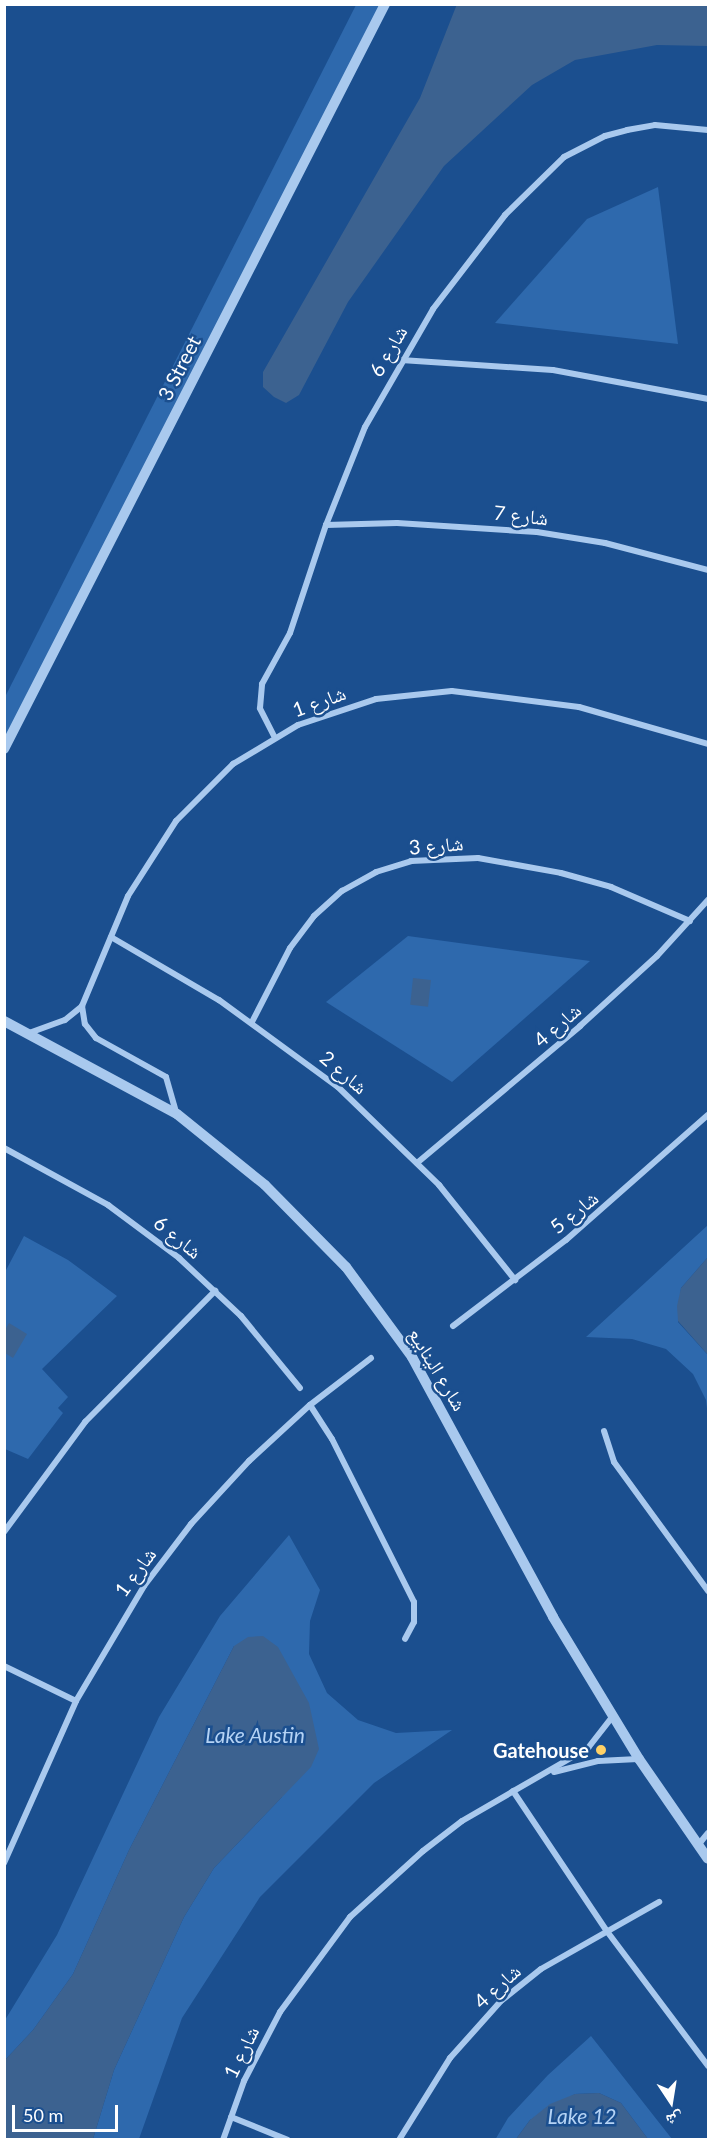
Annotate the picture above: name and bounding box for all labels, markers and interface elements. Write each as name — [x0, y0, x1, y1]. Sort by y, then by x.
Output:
street label: شارع 6 — [364, 321, 412, 381]
street label: 3 Street — [153, 332, 205, 404]
street label: شارع 7 — [493, 500, 549, 530]
street label: شارع 1 — [289, 680, 349, 722]
street label: شارع 3 — [408, 831, 464, 859]
street label: شارع 4 — [528, 998, 586, 1052]
street label: شارع 2 — [315, 1045, 373, 1099]
street label: شارع 5 — [545, 1185, 603, 1239]
street label: شارع 6 — [149, 1210, 207, 1264]
street label: شارع الينابيع — [404, 1323, 472, 1415]
street label: شارع 1 — [109, 1543, 161, 1601]
water label: Lake Austin — [205, 1722, 305, 1748]
place label: Gatehouse — [493, 1738, 589, 1762]
marker: Gatehouse — [594, 1743, 608, 1757]
street label: شارع 4 — [469, 1959, 525, 2013]
street label: شارع 1 — [218, 2022, 264, 2082]
north arrow — [641, 2072, 701, 2132]
scale bar — [15, 2093, 122, 2131]
water label: Lake 12 — [547, 2103, 617, 2129]
text: 50 m — [23, 2104, 63, 2126]
text: ش — [665, 2109, 685, 2131]

